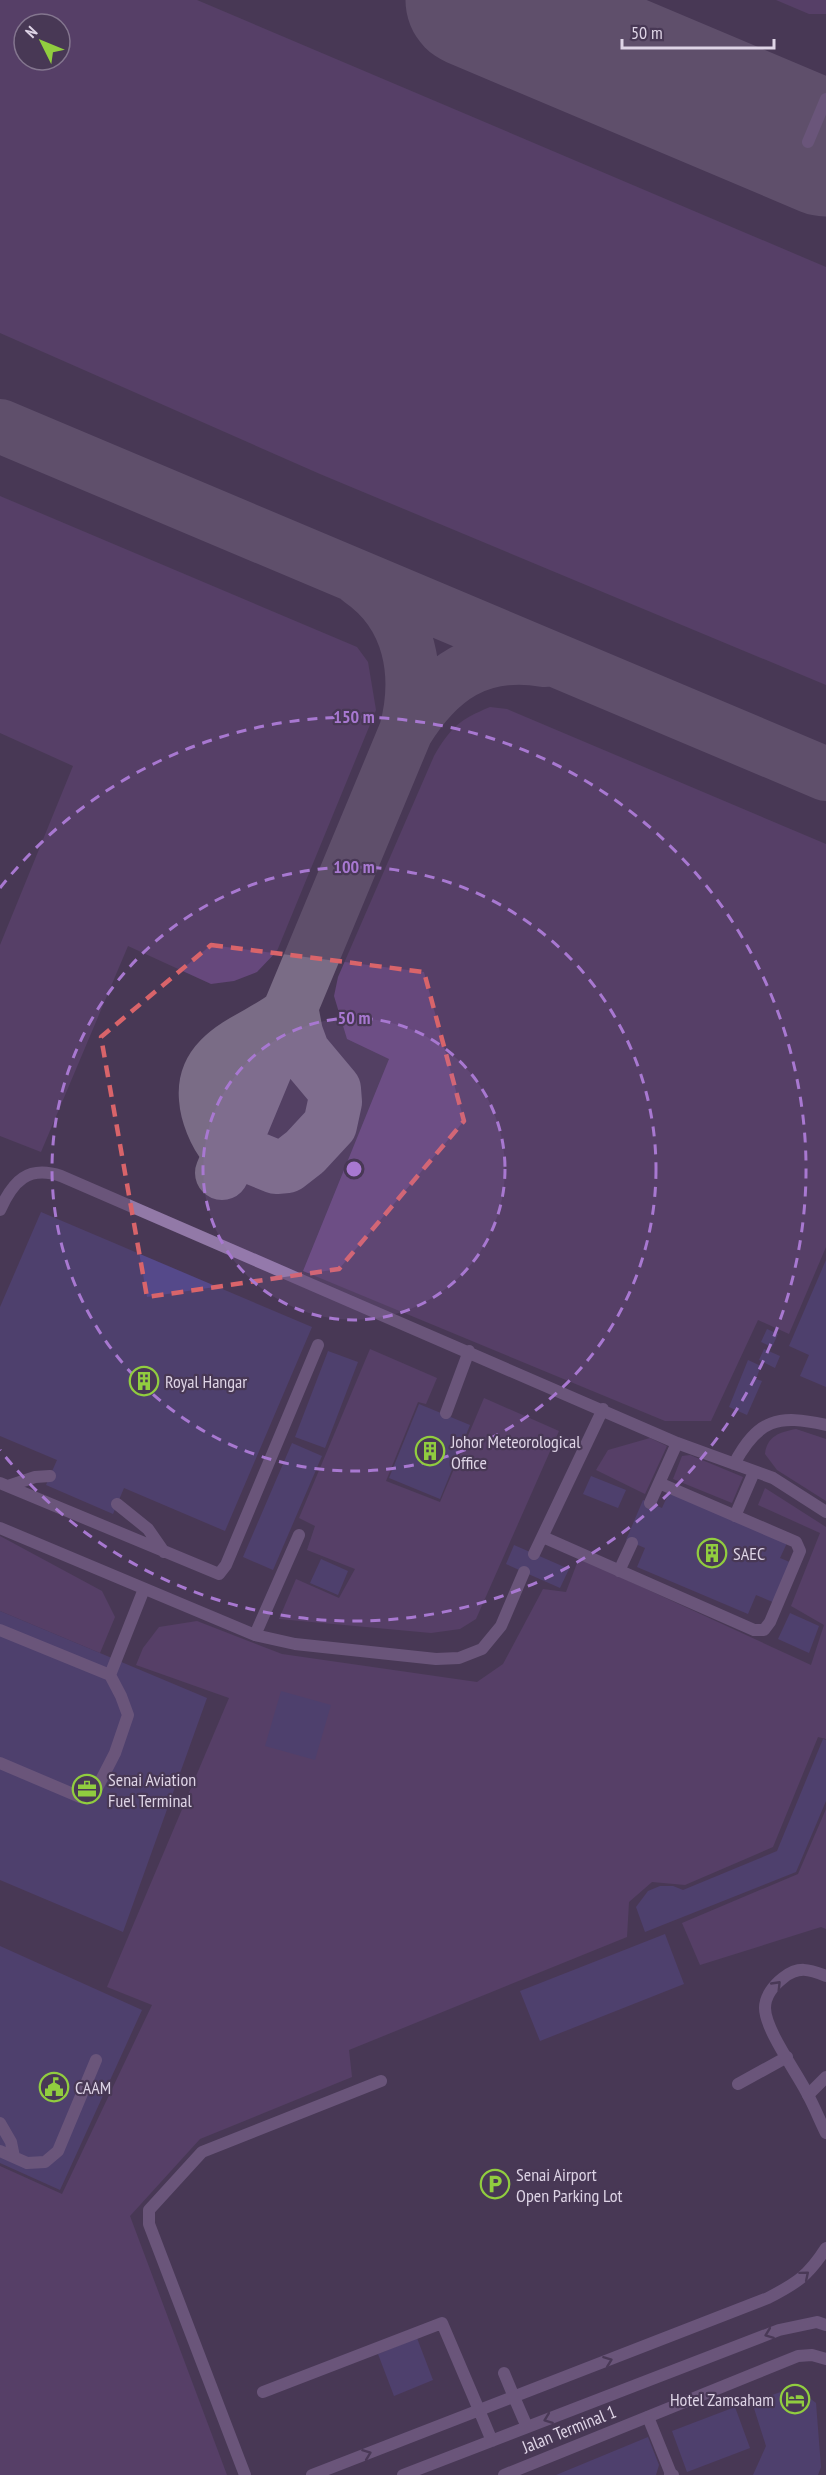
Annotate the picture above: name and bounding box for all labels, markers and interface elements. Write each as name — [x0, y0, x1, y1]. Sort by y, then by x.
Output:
north arrow — [12, 12, 72, 72]
scale bar — [622, 12, 774, 50]
text: 50 m — [631, 21, 663, 44]
text: N — [21, 22, 41, 42]
text: 150 m — [333, 705, 375, 728]
text: 100 m — [333, 855, 375, 878]
text: 50 m — [338, 1006, 370, 1029]
centre of rings — [344, 1159, 364, 1179]
building icon: Royal Hangar — [128, 1365, 160, 1397]
place label: Royal Hangar — [165, 1370, 247, 1393]
place label: Johor Meteorological Office — [450, 1430, 581, 1474]
building icon: Johor Meteorological Office — [414, 1435, 446, 1467]
building icon: SAEC — [696, 1537, 728, 1569]
place label: SAEC — [733, 1542, 765, 1565]
place label: Senai Aviation Fuel Terminal — [108, 1768, 196, 1812]
office icon: Senai Aviation Fuel Terminal — [71, 1773, 103, 1805]
one-way arrow — [769, 1981, 780, 1992]
public building icon: CAAM — [38, 2071, 70, 2103]
place label: CAAM — [75, 2076, 111, 2099]
place label: Senai Airport Open Parking Lot — [516, 2163, 622, 2207]
parking icon: Senai Airport Open Parking Lot — [479, 2168, 511, 2200]
one-way arrow — [798, 2271, 809, 2282]
one-way arrow — [764, 2327, 775, 2339]
one-way arrow — [602, 2355, 612, 2368]
hotel icon: Hotel Zamsaham — [779, 2383, 811, 2415]
place label: Hotel Zamsaham — [670, 2388, 774, 2411]
street label: Jalan Terminal 1 — [518, 2400, 619, 2459]
one-way arrow — [543, 2412, 554, 2424]
one-way arrow — [360, 2449, 371, 2461]

